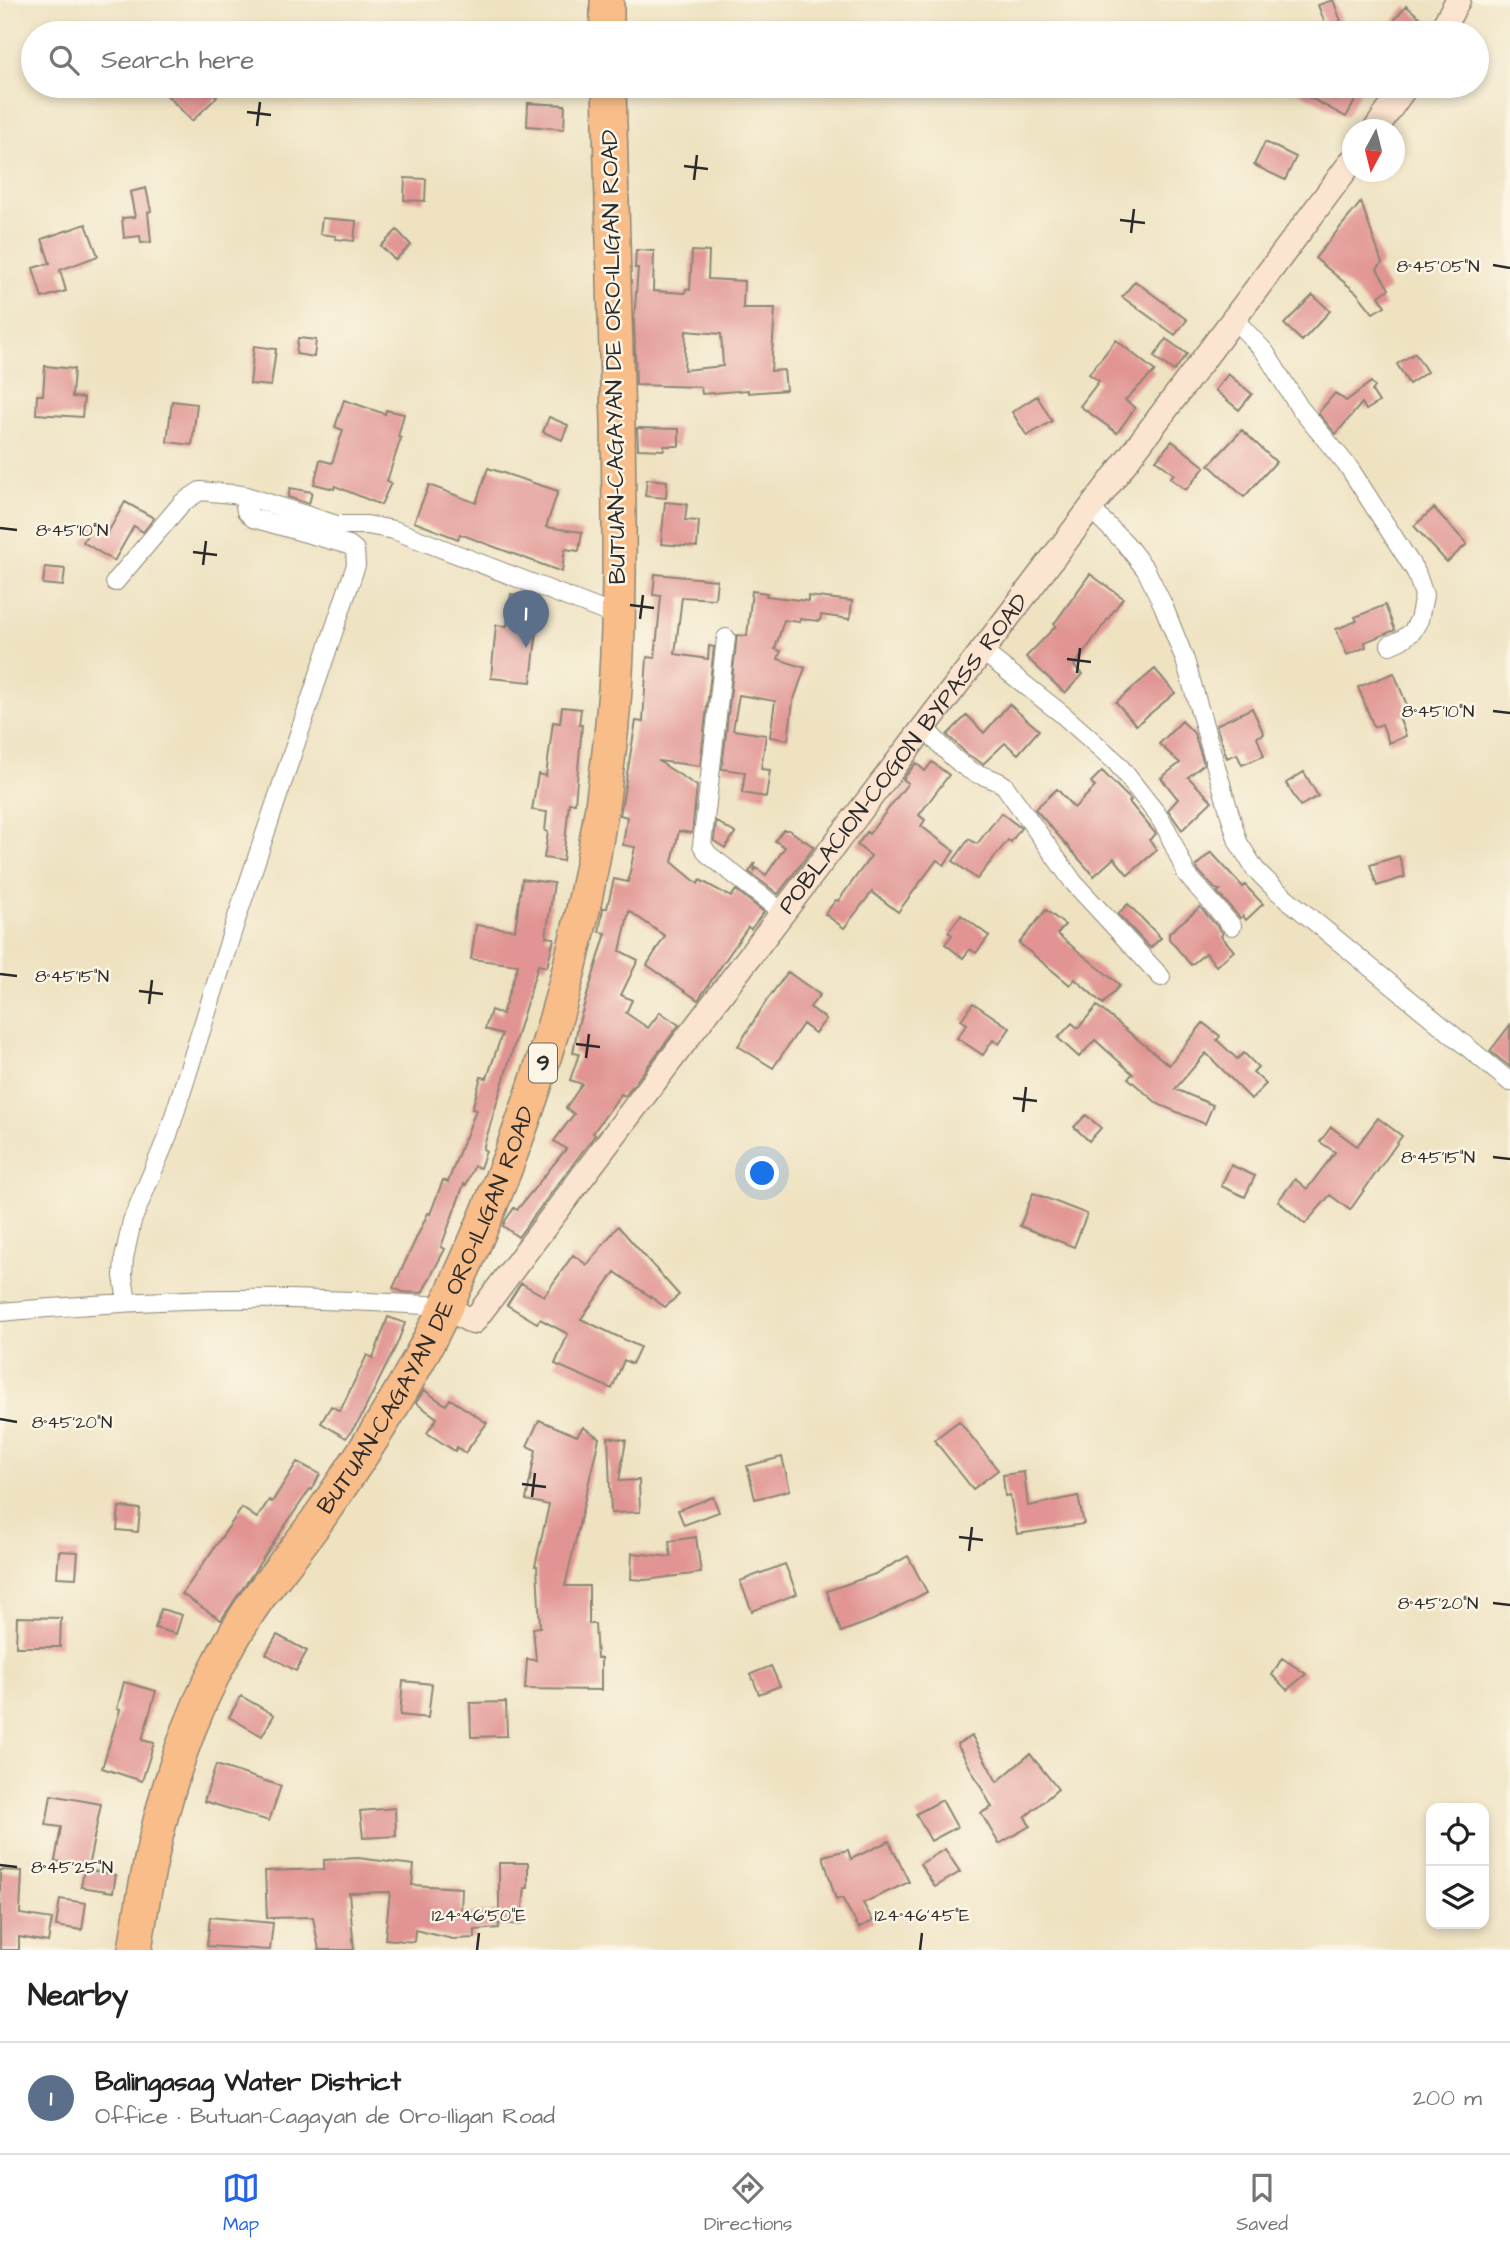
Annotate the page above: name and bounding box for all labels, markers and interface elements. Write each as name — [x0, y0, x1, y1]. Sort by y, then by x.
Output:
search box — [21, 21, 1489, 98]
icon: search — [45, 41, 83, 79]
text: Search here — [101, 42, 254, 78]
north arrow — [1342, 119, 1405, 182]
street label: BUTUAN-CAGAYAN DE ORO-ILIGAN ROAD — [593, 129, 635, 585]
text: 8°45'05"N — [1396, 254, 1480, 279]
text: 8°45'10"N — [36, 518, 108, 543]
street label: POBLACION-COGON BYPASS ROAD — [770, 586, 1037, 921]
pin: 1 — [503, 590, 549, 648]
text: 8°45'10"N — [1402, 699, 1474, 724]
text: 8°45'15"N — [35, 964, 109, 989]
road number: 9 — [529, 1044, 557, 1082]
street label: BUTUAN-CAGAYAN DE ORO-ILIGAN ROAD — [309, 1102, 544, 1521]
text: 8°45'15"N — [1401, 1145, 1475, 1170]
your location — [745, 1156, 779, 1190]
text: 8°45'20"N — [32, 1410, 112, 1435]
text: 8°45'20"N — [1398, 1591, 1478, 1616]
map controls — [1426, 1803, 1489, 1929]
button: locate — [1426, 1803, 1489, 1866]
text: 8°45'25"N — [31, 1855, 113, 1880]
button: layers — [1426, 1866, 1489, 1929]
text: 124°46'50"E — [432, 1903, 526, 1928]
text: 124°46'45"E — [874, 1903, 970, 1928]
text: Nearby — [28, 1975, 128, 2017]
text: Balingasag Water District — [95, 2064, 401, 2100]
text: 1 — [50, 2082, 52, 2114]
text: 200 m — [1413, 2082, 1482, 2114]
text: Office · Butuan-Cagayan de Oro-Iligan Road — [95, 2100, 555, 2132]
tab: Map — [222, 2169, 260, 2238]
tab: Directions — [704, 2169, 792, 2238]
tab: Saved — [1236, 2169, 1288, 2238]

